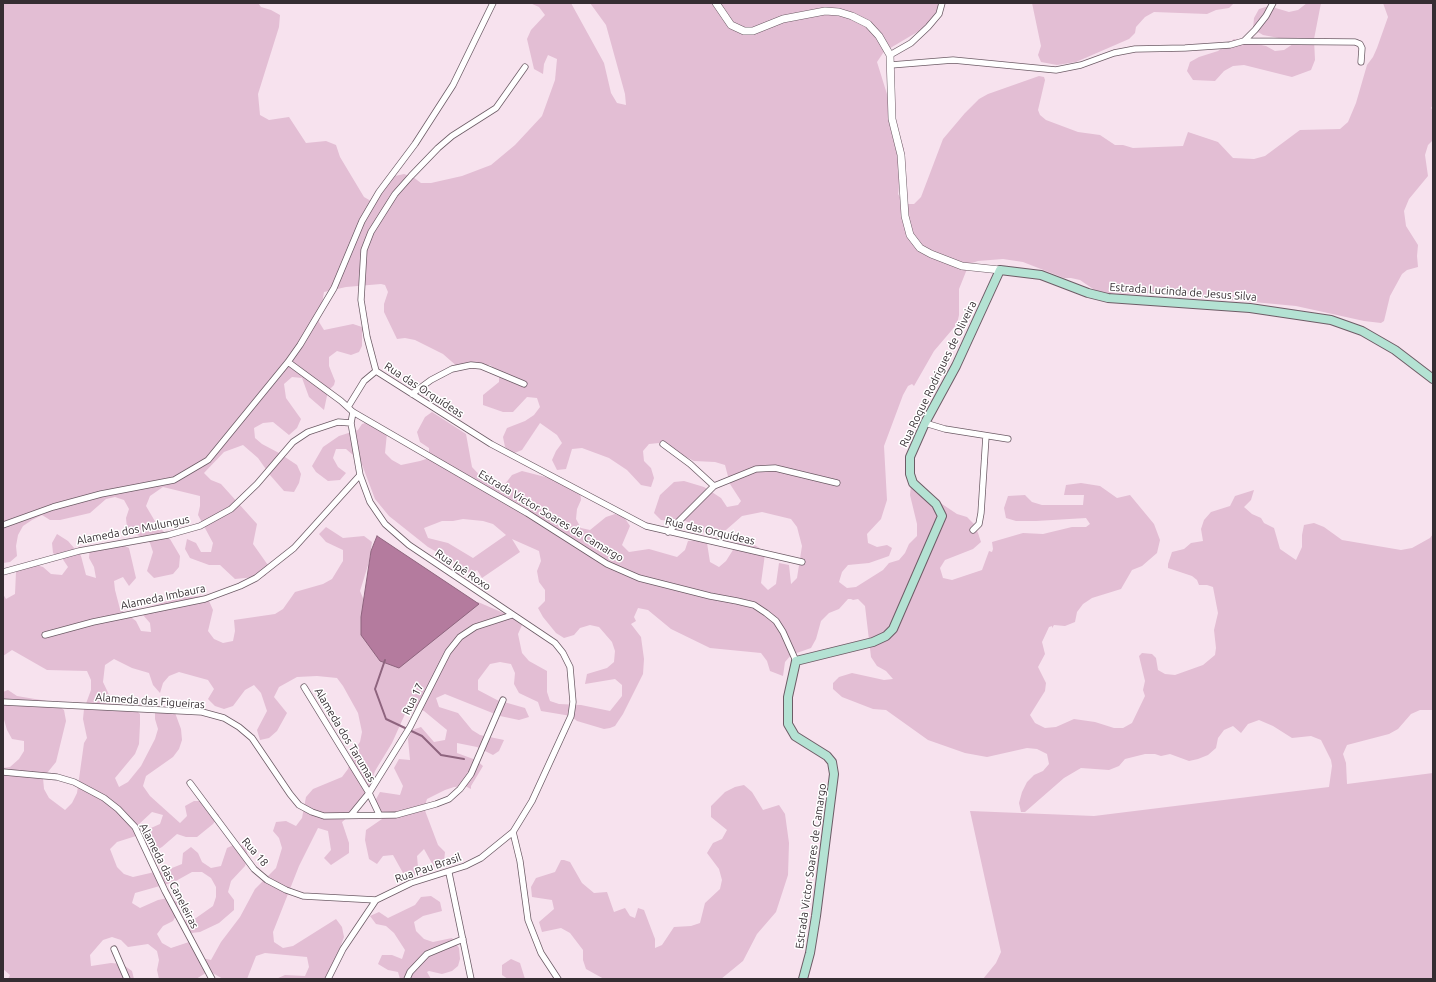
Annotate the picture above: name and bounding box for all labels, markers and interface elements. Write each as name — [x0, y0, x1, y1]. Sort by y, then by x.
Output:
street label: Estrada Lucinda de Jesus Silva — [1109, 280, 1257, 304]
street label: Rua Roque Rodrigues de Oliveira — [897, 299, 979, 449]
street label: Rua das Orquídeas — [382, 359, 466, 421]
street label: Estrada Victor Soares de Camargo — [476, 467, 626, 565]
street label: Alameda dos Mulungus — [75, 513, 191, 547]
street label: Rua das Orquídeas — [664, 514, 756, 548]
street label: Rua Ipê Roxo — [433, 547, 493, 593]
street label: Alameda Imbaura — [119, 582, 207, 612]
street label: Rua 17 — [400, 681, 426, 717]
street label: Alameda dos Tarumas — [312, 685, 378, 785]
street label: Alameda das Figueiras — [95, 691, 205, 711]
street label: Estrada Victor Soares de Camargo — [793, 782, 829, 950]
street label: Alameda das Caneleiras — [137, 821, 201, 931]
street label: Rua 18 — [239, 835, 271, 869]
street label: Rua Pau Brasil — [393, 850, 463, 886]

